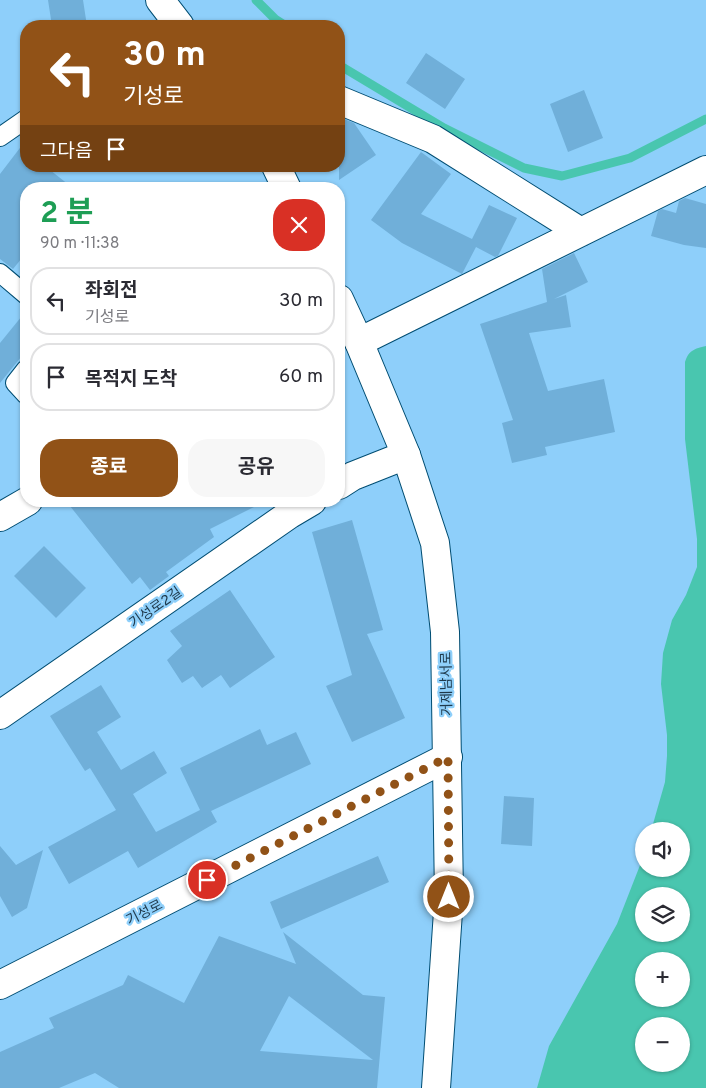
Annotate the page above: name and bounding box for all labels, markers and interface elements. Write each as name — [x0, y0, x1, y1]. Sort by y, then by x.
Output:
text: 30 m — [123, 34, 206, 78]
icon: left — [40, 40, 105, 105]
text: 기성로 — [123, 84, 184, 111]
icon: arrive — [102, 135, 130, 163]
text: 그다음 — [40, 140, 92, 164]
text: 2 분 — [40, 196, 93, 233]
button: close — [273, 199, 325, 251]
text: 90 m · 11:38 — [40, 234, 119, 254]
text: 좌회전 — [85, 279, 137, 303]
icon: left — [42, 287, 70, 315]
text: 30 m — [279, 289, 323, 313]
text: 기성로 — [85, 308, 129, 328]
icon: arrive — [42, 363, 70, 391]
text: 60 m — [279, 365, 323, 389]
text: 목적지 도착 — [85, 368, 177, 392]
button: 종료 — [40, 439, 178, 497]
button: 공유 — [188, 439, 325, 497]
street label: 기성로2길 — [126, 584, 185, 632]
street label: 거제남서로 — [438, 652, 457, 716]
map controls — [635, 822, 690, 1072]
button: sound — [635, 822, 690, 877]
pin — [186, 859, 228, 901]
icon: arrive — [193, 866, 221, 894]
position arrow — [422, 870, 474, 922]
button: layers — [635, 887, 690, 942]
street label: 기성로 — [124, 897, 166, 930]
button: + — [635, 952, 690, 1007]
button: − — [635, 1017, 690, 1072]

